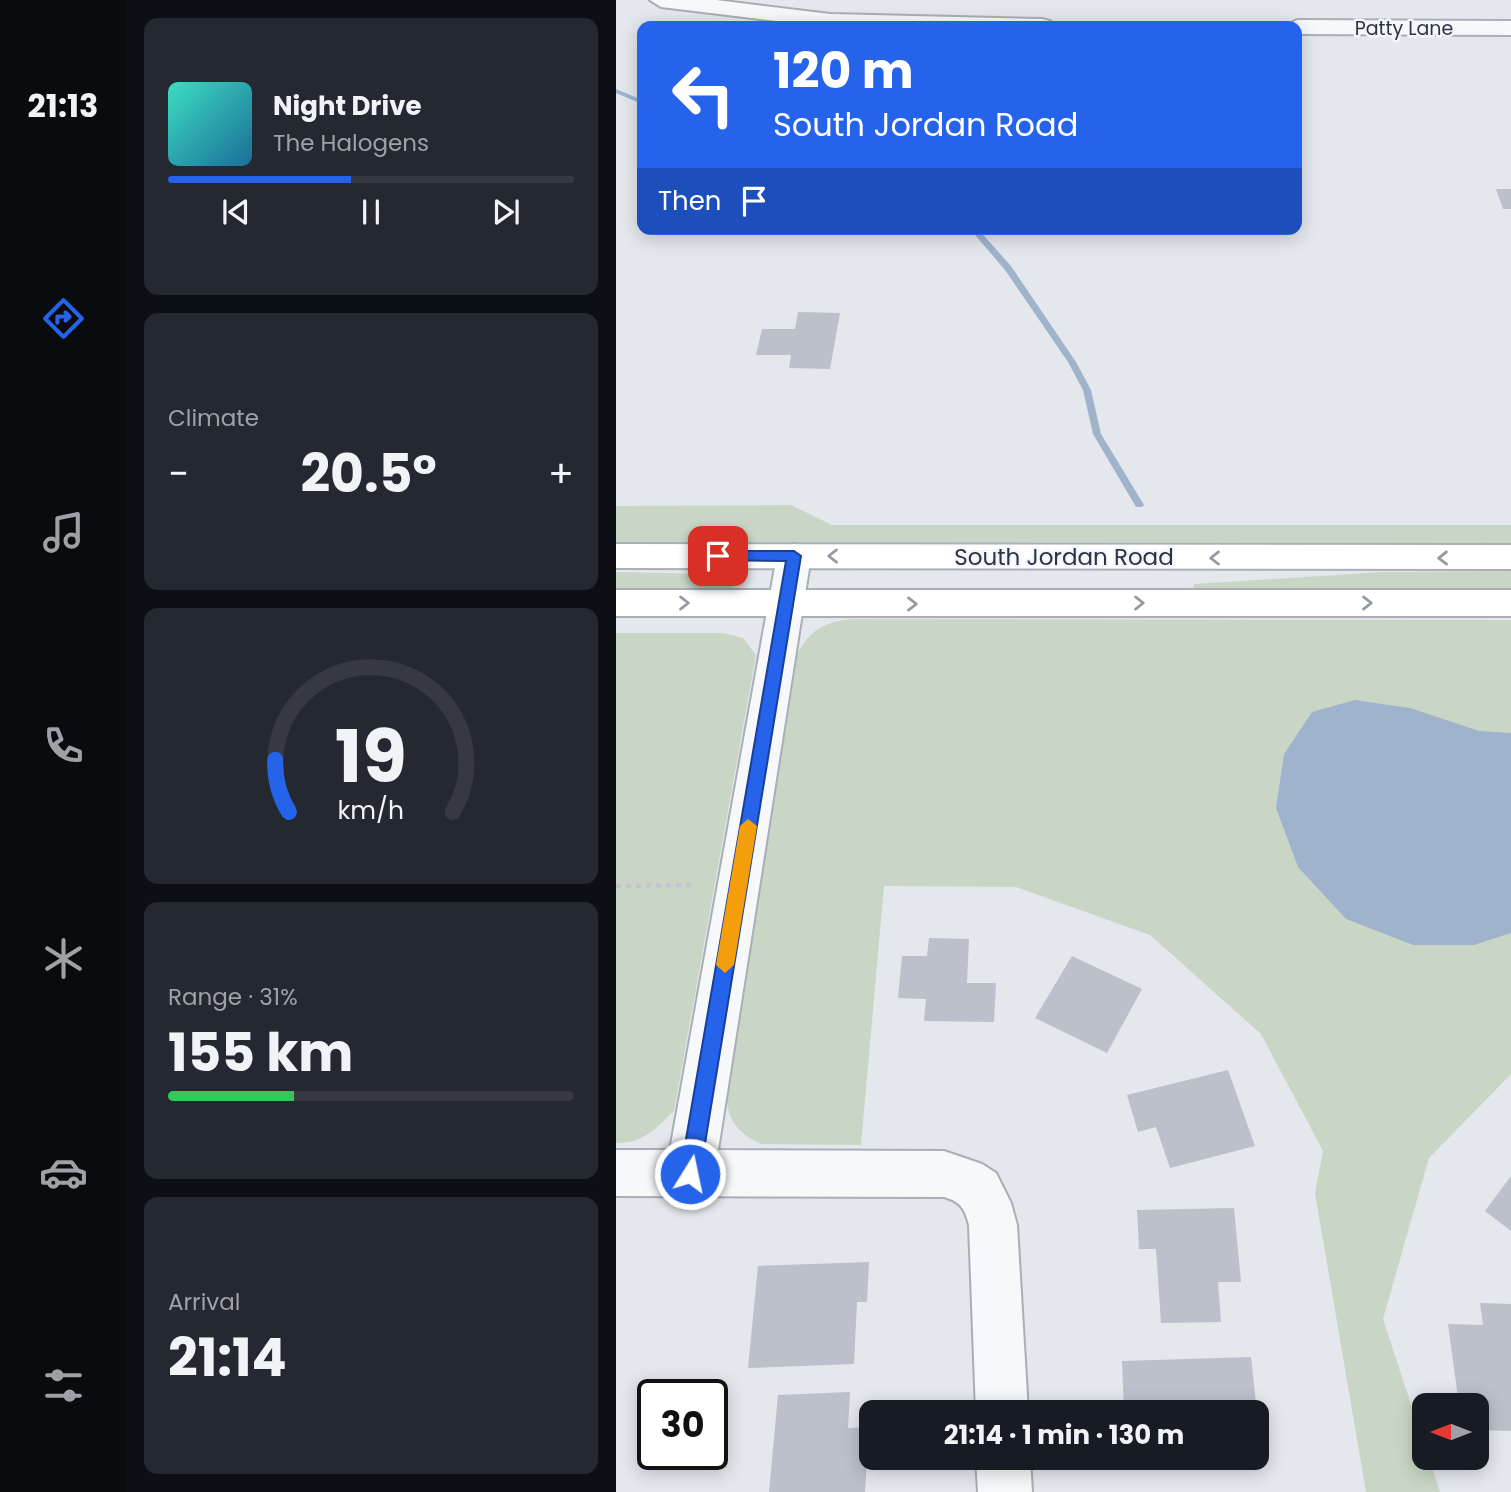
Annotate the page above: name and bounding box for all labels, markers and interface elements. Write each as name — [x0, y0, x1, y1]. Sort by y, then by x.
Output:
street label: Patty Lane — [1355, 15, 1453, 42]
text: 120 m — [773, 37, 914, 105]
icon: left — [658, 49, 749, 140]
text: 21:13 — [28, 83, 98, 128]
text: Night Drive — [273, 88, 421, 124]
text: South Jordan Road — [773, 102, 1078, 147]
text: The Halogens — [273, 127, 429, 159]
icon: arrive — [735, 182, 773, 220]
text: Then — [658, 183, 721, 219]
icon: previous — [217, 193, 255, 231]
icon: pause — [352, 193, 390, 231]
icon: next — [487, 193, 525, 231]
icon: directions — [39, 294, 88, 343]
text: Climate — [168, 402, 259, 434]
text: 20.5° — [300, 437, 437, 510]
text: − — [168, 447, 189, 500]
text: + — [548, 447, 574, 500]
icon: music — [39, 508, 88, 557]
pin — [688, 526, 748, 586]
icon: arrive — [699, 537, 737, 575]
street label: South Jordan Road — [954, 541, 1174, 573]
one-way arrow — [827, 548, 837, 564]
one-way arrow — [1210, 550, 1220, 566]
one-way arrow — [1437, 550, 1448, 566]
one-way arrow — [679, 595, 690, 611]
one-way arrow — [1134, 595, 1145, 611]
one-way arrow — [1362, 595, 1372, 611]
one-way arrow — [907, 596, 917, 612]
text: 19 — [335, 706, 407, 807]
icon: phone — [39, 721, 88, 770]
text: km/h — [338, 793, 404, 828]
icon: climate — [39, 934, 88, 983]
text: Range · 31% — [168, 981, 298, 1013]
text: 155 km — [168, 1016, 353, 1089]
position arrow — [653, 1137, 727, 1211]
icon: car — [39, 1148, 88, 1197]
text: Arrival — [168, 1286, 240, 1318]
text: 21:14 — [168, 1321, 287, 1394]
icon: filters — [39, 1361, 88, 1410]
speed limit sign: 30 — [637, 1379, 728, 1470]
north arrow — [1412, 1393, 1489, 1470]
map controls — [1412, 1393, 1489, 1470]
text: 21:14 · 1 min · 130 m — [944, 1417, 1184, 1453]

